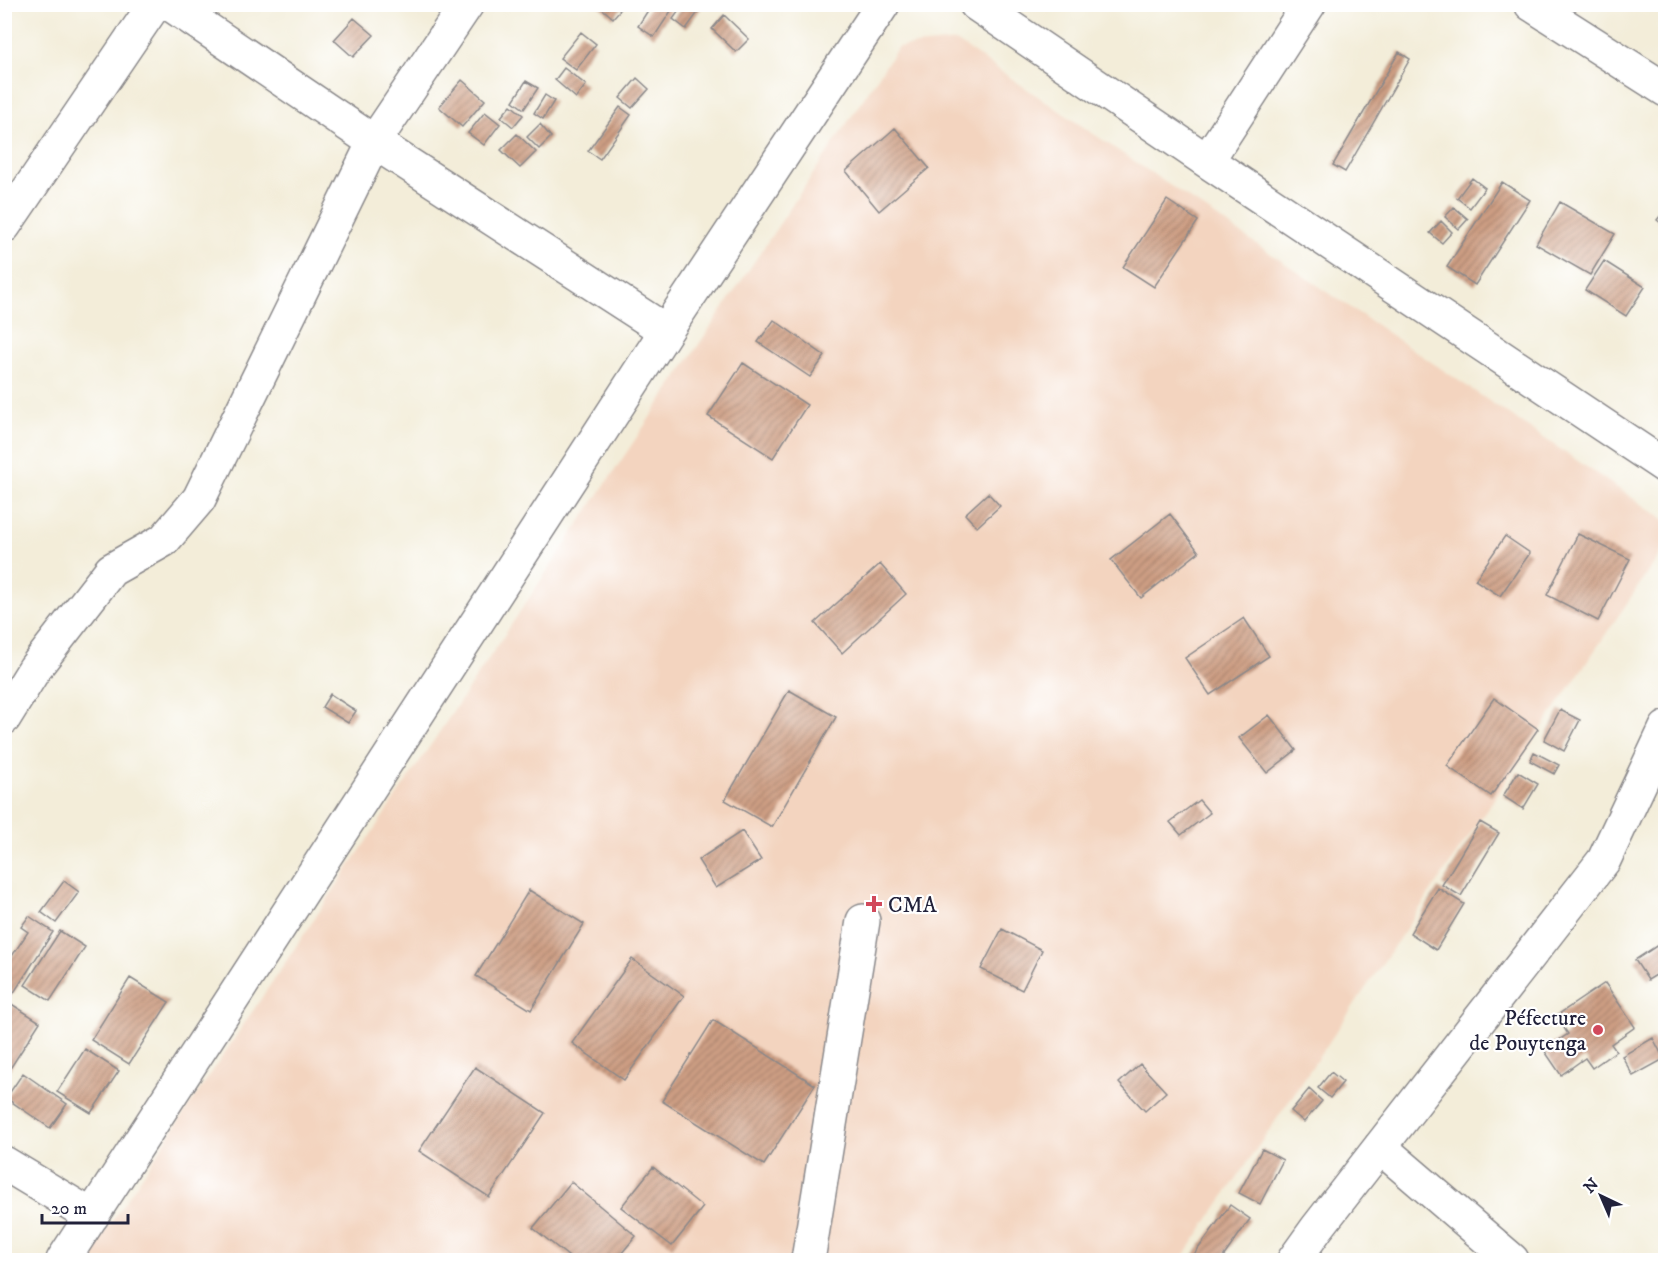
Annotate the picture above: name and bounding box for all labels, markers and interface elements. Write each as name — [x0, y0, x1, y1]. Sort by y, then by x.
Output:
place label: CMA — [888, 892, 938, 919]
marker: CMA — [865, 895, 883, 913]
place label: Péfecture de Pouytenga — [1469, 1005, 1587, 1057]
marker: Péfecture de Pouytenga — [1591, 1023, 1605, 1037]
north arrow — [1571, 1166, 1631, 1226]
text: N — [1580, 1174, 1603, 1198]
scale bar — [42, 1187, 128, 1225]
text: 20 m — [51, 1198, 87, 1220]

